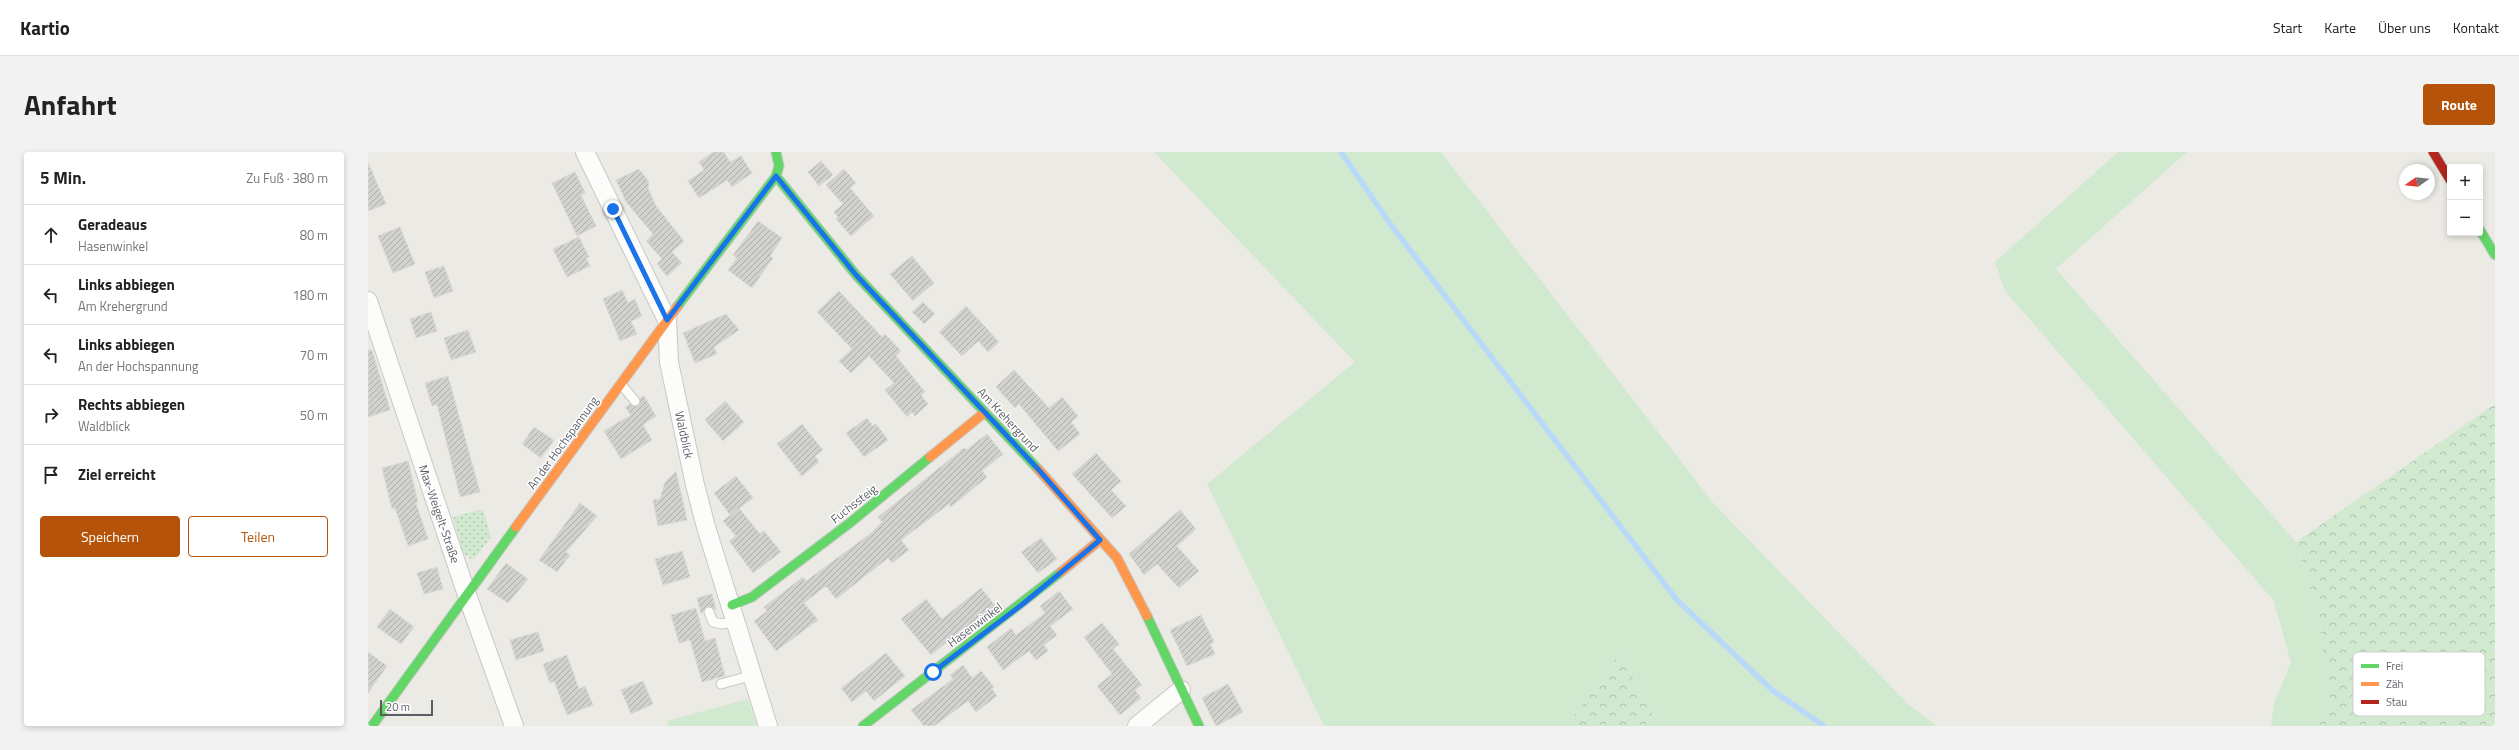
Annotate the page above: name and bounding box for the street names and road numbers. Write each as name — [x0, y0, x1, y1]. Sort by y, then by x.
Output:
street label: Am Krehergrund — [973, 383, 1044, 456]
street label: An der Hochspannung — [522, 392, 603, 493]
street label: Waldblick — [670, 409, 699, 461]
street label: Max-Weigelt-Straße — [414, 462, 465, 566]
street label: Fuchssteig — [826, 479, 881, 528]
street label: Hasenwinkel — [943, 598, 1006, 652]

